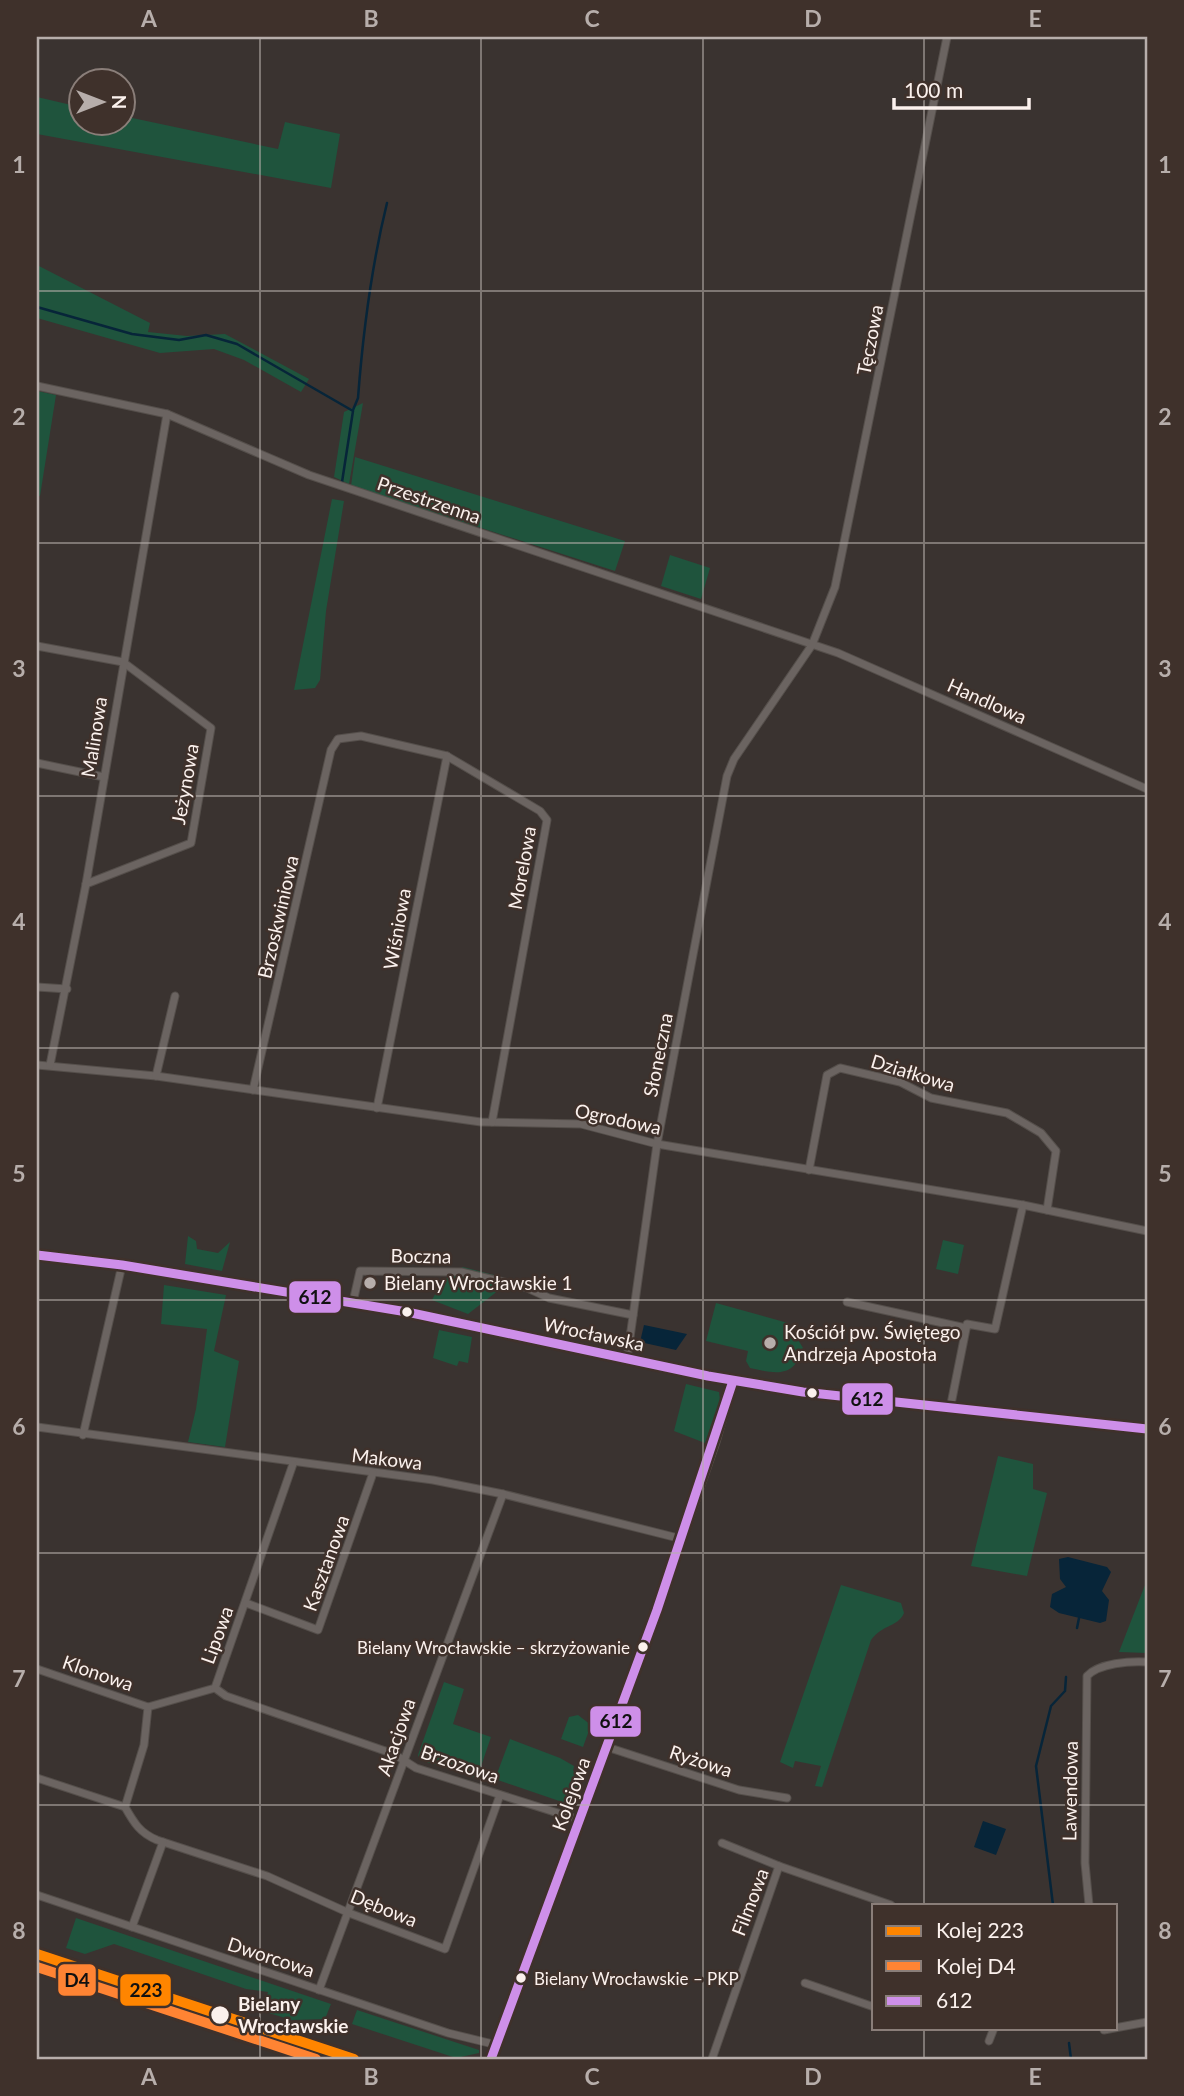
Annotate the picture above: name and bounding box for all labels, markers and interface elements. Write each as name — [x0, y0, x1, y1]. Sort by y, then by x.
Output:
text: A — [140, 4, 158, 32]
text: B — [363, 4, 379, 32]
text: C — [584, 4, 600, 32]
text: D — [804, 4, 822, 32]
text: E — [1028, 4, 1042, 32]
north arrow — [66, 66, 136, 136]
scale bar — [894, 66, 1028, 110]
text: 100 m — [904, 77, 963, 102]
text: N — [108, 95, 131, 109]
text: 1 — [12, 150, 26, 178]
text: 1 — [1158, 150, 1172, 178]
street label: Tęczowa — [851, 303, 888, 377]
text: 2 — [12, 402, 26, 430]
text: 2 — [1158, 402, 1172, 430]
street label: Przestrzenna — [375, 471, 484, 528]
text: 3 — [12, 654, 26, 682]
text: 3 — [1158, 654, 1172, 682]
street label: Handlowa — [944, 673, 1030, 728]
street label: Malinowa — [76, 695, 111, 779]
street label: Jeżynowa — [166, 742, 203, 826]
street label: Morelowa — [503, 825, 540, 911]
street label: Brzoskwiniowa — [252, 853, 303, 981]
street label: Wiśniowa — [378, 886, 415, 972]
text: 4 — [12, 907, 26, 935]
text: 4 — [1158, 907, 1172, 935]
street label: Słoneczna — [638, 1011, 677, 1099]
street label: Działkowa — [868, 1049, 958, 1096]
street label: Ogrodowa — [573, 1098, 663, 1139]
text: 5 — [12, 1159, 26, 1187]
text: 5 — [1158, 1159, 1172, 1187]
street label: Boczna — [391, 1243, 452, 1268]
place label: Bielany Wrocławskie 1 — [384, 1271, 573, 1294]
marker: Bielany Wrocławskie 1 — [362, 1275, 378, 1291]
line badge: 612 — [288, 1280, 342, 1314]
text: 612 — [298, 1285, 332, 1308]
unlabelled marker — [400, 1305, 414, 1319]
street label: Wrocławska — [541, 1312, 647, 1355]
place label: Kościół pw. Świętego Andrzeja Apostoła — [784, 1320, 960, 1365]
marker: Kościół pw. Świętego Andrzeja Apostoła — [762, 1335, 778, 1351]
line badge: 612 — [841, 1382, 894, 1416]
unlabelled marker — [805, 1386, 819, 1400]
text: 612 — [850, 1387, 884, 1410]
text: 6 — [12, 1412, 26, 1440]
text: 6 — [1158, 1412, 1172, 1440]
street label: Makowa — [351, 1443, 424, 1474]
street label: Kasztanowa — [298, 1512, 354, 1614]
street label: Lipowa — [195, 1603, 238, 1667]
place label: Bielany Wrocławskie – skrzyżowanie — [357, 1637, 630, 1658]
marker: Bielany Wrocławskie – skrzyżowanie — [636, 1640, 650, 1654]
street label: Klonowa — [60, 1650, 137, 1695]
text: 7 — [12, 1664, 26, 1692]
text: 7 — [1158, 1664, 1172, 1692]
street label: Akacjowa — [372, 1695, 419, 1779]
line badge: 612 — [589, 1705, 642, 1738]
text: 612 — [599, 1709, 633, 1732]
street label: Brzozowa — [418, 1739, 502, 1788]
street label: Ryżowa — [667, 1740, 735, 1781]
street label: Lawendowa — [1057, 1741, 1082, 1841]
street label: Kolejowa — [547, 1754, 594, 1834]
street label: Filmowa — [726, 1865, 773, 1939]
street label: Dębowa — [347, 1884, 421, 1931]
legend — [872, 1904, 1118, 2030]
text: 8 — [12, 1916, 26, 1944]
text: 8 — [1158, 1916, 1172, 1944]
text: Kolej 223 — [936, 1917, 1024, 1942]
street label: Dworcowa — [225, 1932, 318, 1981]
text: Kolej D4 — [936, 1953, 1016, 1978]
line badge: D4 — [57, 1963, 97, 1997]
text: D4 — [64, 1968, 90, 1991]
place label: Bielany Wrocławskie – PKP — [534, 1968, 739, 1989]
marker: Bielany Wrocławskie – PKP — [514, 1971, 528, 1985]
line badge: 223 — [119, 1973, 172, 2007]
text: 223 — [129, 1978, 163, 2001]
text: 612 — [936, 1987, 973, 2012]
place label: Bielany Wrocławskie — [238, 1992, 348, 2037]
marker: Bielany Wrocławskie — [209, 2004, 231, 2026]
text: A — [140, 2062, 158, 2090]
text: B — [363, 2062, 379, 2090]
text: C — [584, 2062, 600, 2090]
text: D — [804, 2062, 822, 2090]
text: E — [1028, 2062, 1042, 2090]

